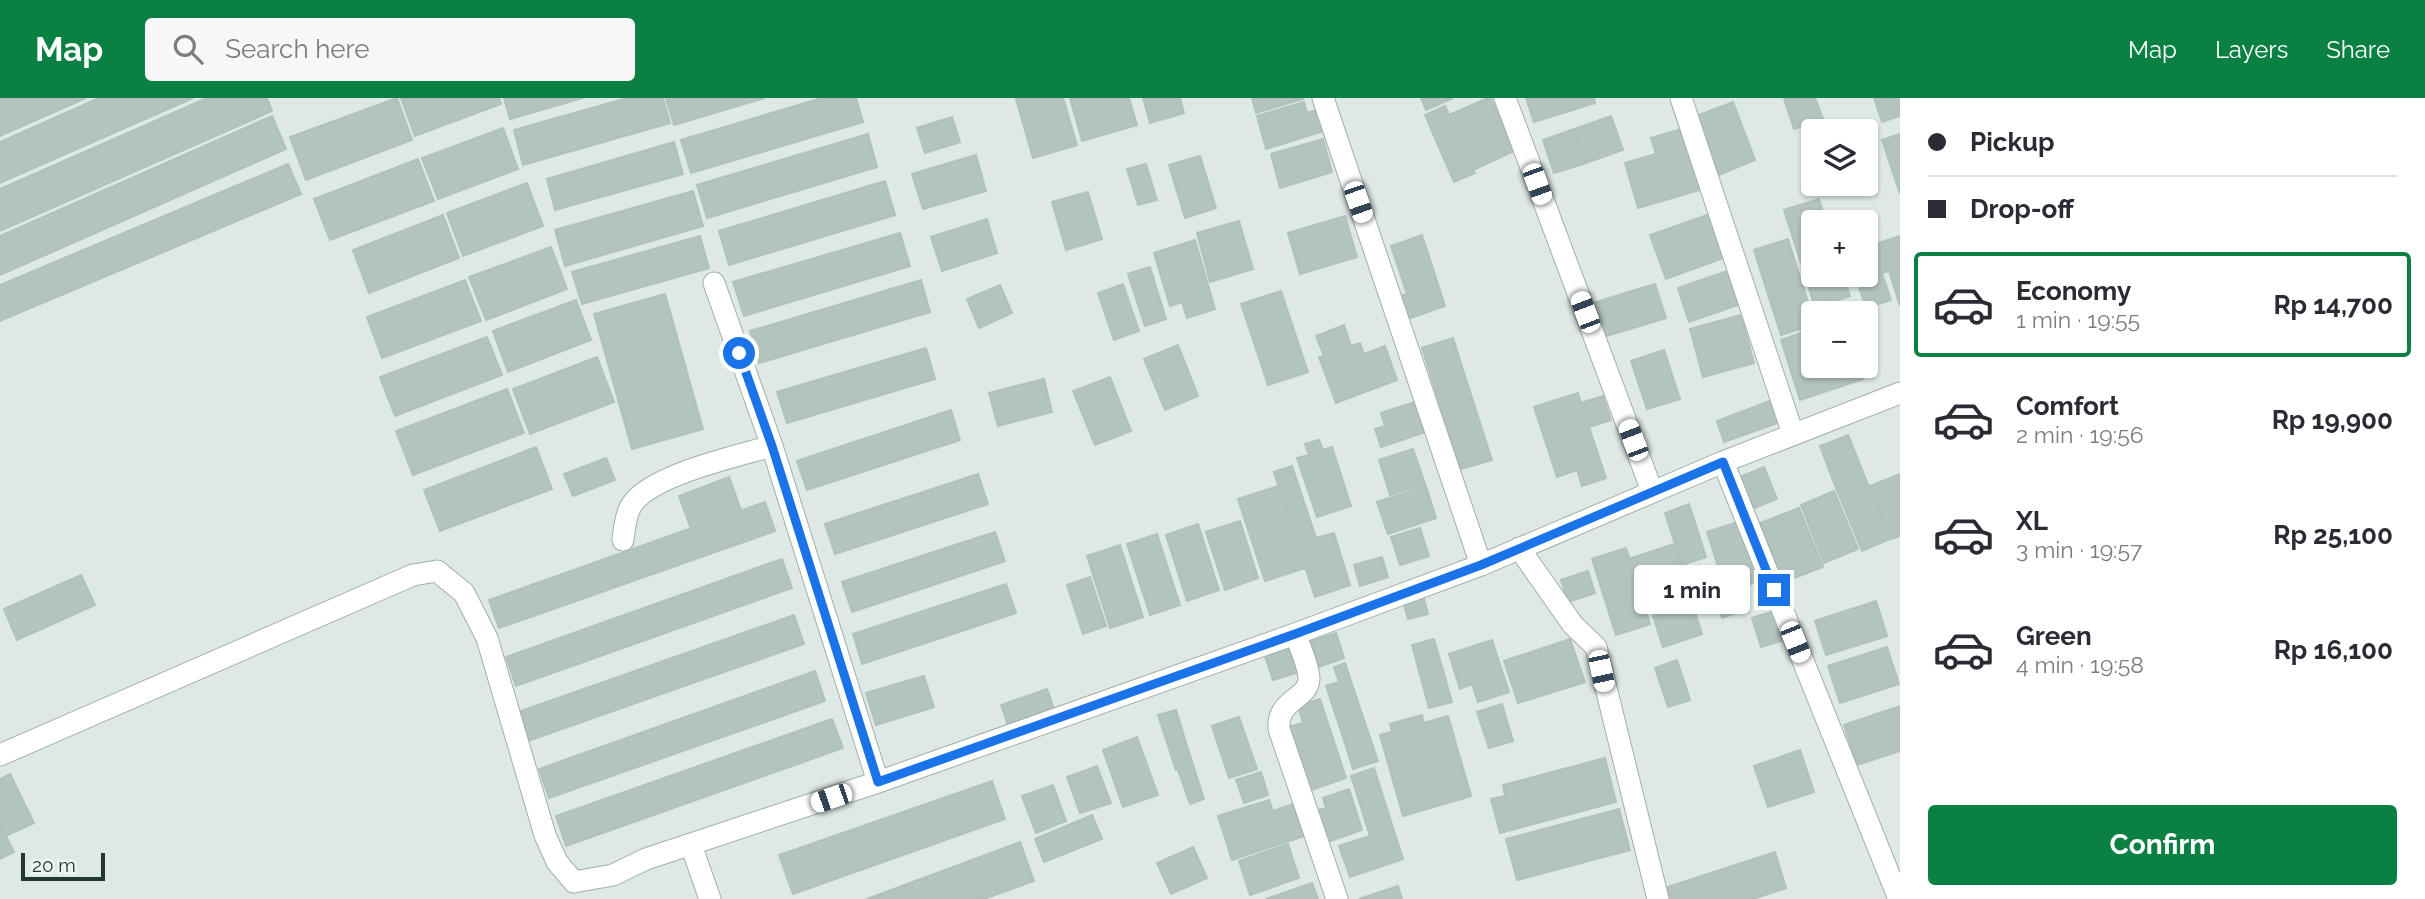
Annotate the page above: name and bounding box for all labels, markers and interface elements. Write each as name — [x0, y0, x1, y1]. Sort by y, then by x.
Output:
search box — [145, 18, 635, 81]
text: Map — [35, 30, 103, 69]
icon: search — [169, 30, 207, 68]
text: Search here — [225, 34, 370, 64]
text: Map — [2128, 35, 2177, 64]
text: Layers — [2215, 35, 2288, 64]
text: Share — [2326, 35, 2390, 64]
map controls — [1801, 119, 1878, 378]
button: layers — [1801, 119, 1878, 196]
text: Pickup — [1970, 127, 2055, 157]
car — [1520, 161, 1555, 207]
car — [1342, 179, 1375, 225]
text: Drop-off — [1970, 194, 2074, 224]
button: + — [1801, 210, 1878, 287]
icon: car — [1932, 273, 1995, 336]
text: Economy — [2016, 276, 2131, 306]
car — [1568, 289, 1603, 335]
text: Rp 14,700 — [2273, 290, 2393, 320]
button: − — [1801, 301, 1878, 378]
text: 1 min · 19:55 — [2016, 306, 2140, 333]
route start — [723, 337, 755, 369]
icon: car — [1932, 388, 1995, 451]
text: Comfort — [2016, 391, 2119, 421]
text: Rp 19,900 — [2272, 405, 2393, 435]
car — [1616, 417, 1651, 463]
text: 2 min · 19:56 — [2016, 421, 2144, 448]
icon: car — [1932, 503, 1995, 566]
text: XL — [2016, 506, 2048, 536]
text: Rp 25,100 — [2273, 520, 2393, 550]
text: 3 min · 19:57 — [2016, 536, 2142, 563]
callout: 1 min — [1634, 566, 1750, 614]
route end — [1758, 574, 1790, 606]
text: 1 min — [1663, 576, 1721, 603]
icon: car — [1932, 618, 1995, 681]
car — [1778, 619, 1813, 665]
text: Green — [2016, 621, 2092, 651]
text: Rp 16,100 — [2274, 635, 2393, 665]
car — [1587, 648, 1616, 694]
text: 4 min · 19:58 — [2016, 651, 2144, 678]
car — [808, 781, 855, 815]
button: Confirm — [1928, 805, 2397, 885]
scale bar — [21, 850, 105, 882]
text: 20 m — [32, 854, 76, 876]

